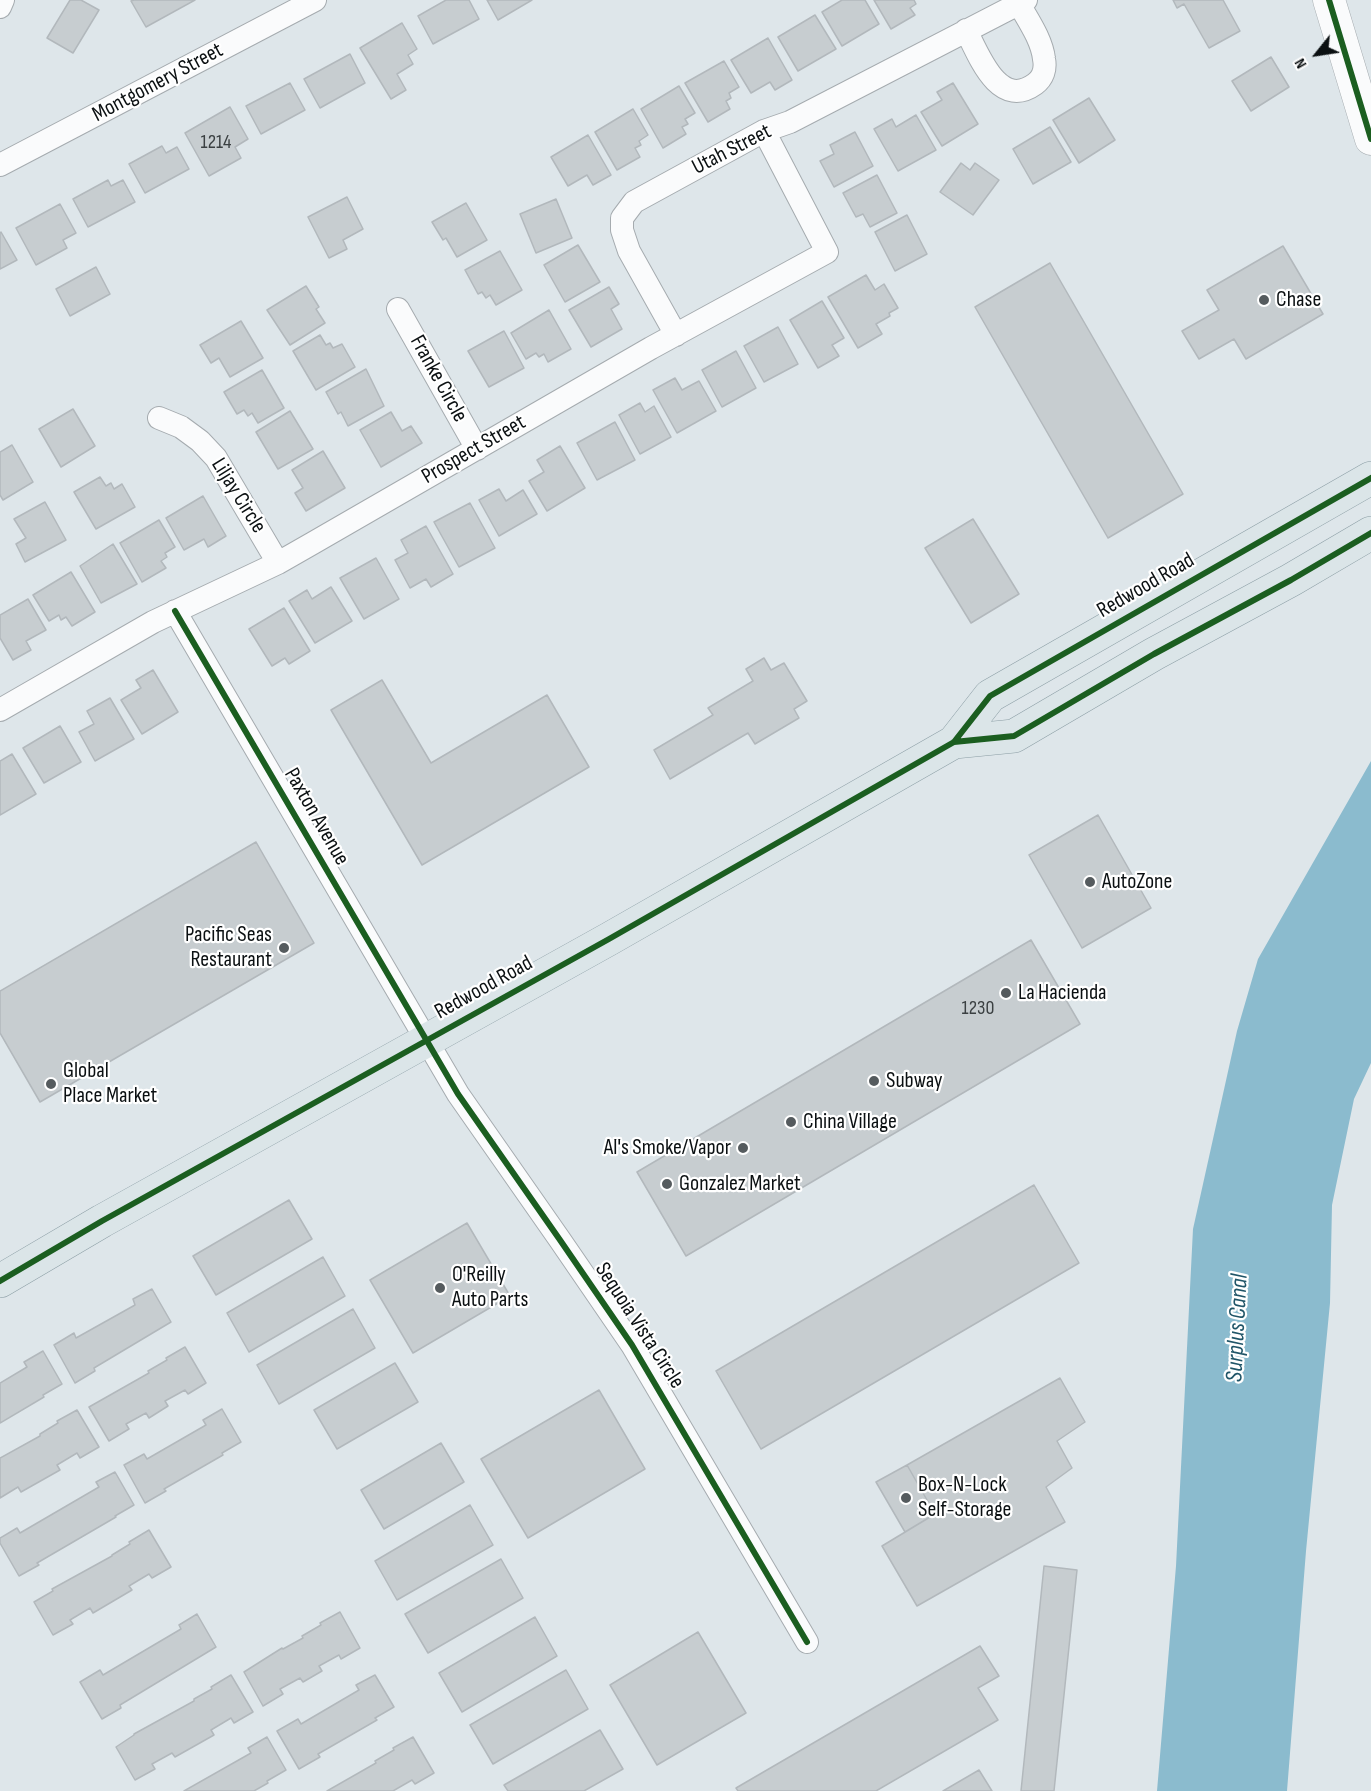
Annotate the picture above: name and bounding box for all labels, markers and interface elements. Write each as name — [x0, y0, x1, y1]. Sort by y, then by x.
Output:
north arrow — [1287, 24, 1347, 84]
street label: Montgomery Street — [88, 38, 228, 128]
text: N — [1291, 55, 1311, 72]
street label: Utah Street — [688, 119, 776, 181]
house number: 1214 — [201, 131, 231, 155]
place label: Chase — [1276, 287, 1321, 313]
marker: Chase — [1257, 293, 1271, 307]
street label: Franke Circle — [403, 331, 473, 427]
street label: Prospect Street — [417, 410, 531, 490]
street label: Liljay Circle — [205, 454, 271, 538]
street label: Redwood Road — [1093, 548, 1199, 624]
street label: Paxton Avenue — [278, 764, 354, 870]
place label: AutoZone — [1102, 869, 1172, 895]
marker: AutoZone — [1083, 875, 1097, 889]
place label: Pacific Seas Restaurant — [185, 922, 272, 974]
marker: Pacific Seas Restaurant — [277, 941, 291, 955]
street label: Redwood Road — [430, 950, 538, 1026]
place label: La Hacienda — [1018, 980, 1107, 1006]
marker: La Hacienda — [999, 986, 1013, 1000]
house number: 1230 — [962, 997, 994, 1021]
place label: Global Place Market — [63, 1058, 157, 1110]
place label: Subway — [886, 1068, 943, 1094]
marker: Subway — [867, 1074, 881, 1088]
marker: Global Place Market — [44, 1077, 58, 1091]
place label: China Village — [803, 1109, 897, 1135]
marker: China Village — [784, 1115, 798, 1129]
place label: Al's Smoke/Vapor — [604, 1135, 731, 1161]
marker: Al's Smoke/Vapor — [736, 1141, 750, 1155]
place label: Gonzalez Market — [679, 1171, 801, 1197]
marker: Gonzalez Market — [660, 1177, 674, 1191]
street label: Sequoia Vista Circle — [589, 1258, 689, 1394]
place label: O'Reilly Auto Parts — [452, 1262, 528, 1314]
water label: Surplus Canal — [1221, 1273, 1255, 1383]
marker: O'Reilly Auto Parts — [433, 1281, 447, 1295]
place label: Box-N-Lock Self-Storage — [918, 1472, 1011, 1524]
marker: Box-N-Lock Self-Storage — [899, 1491, 913, 1505]

